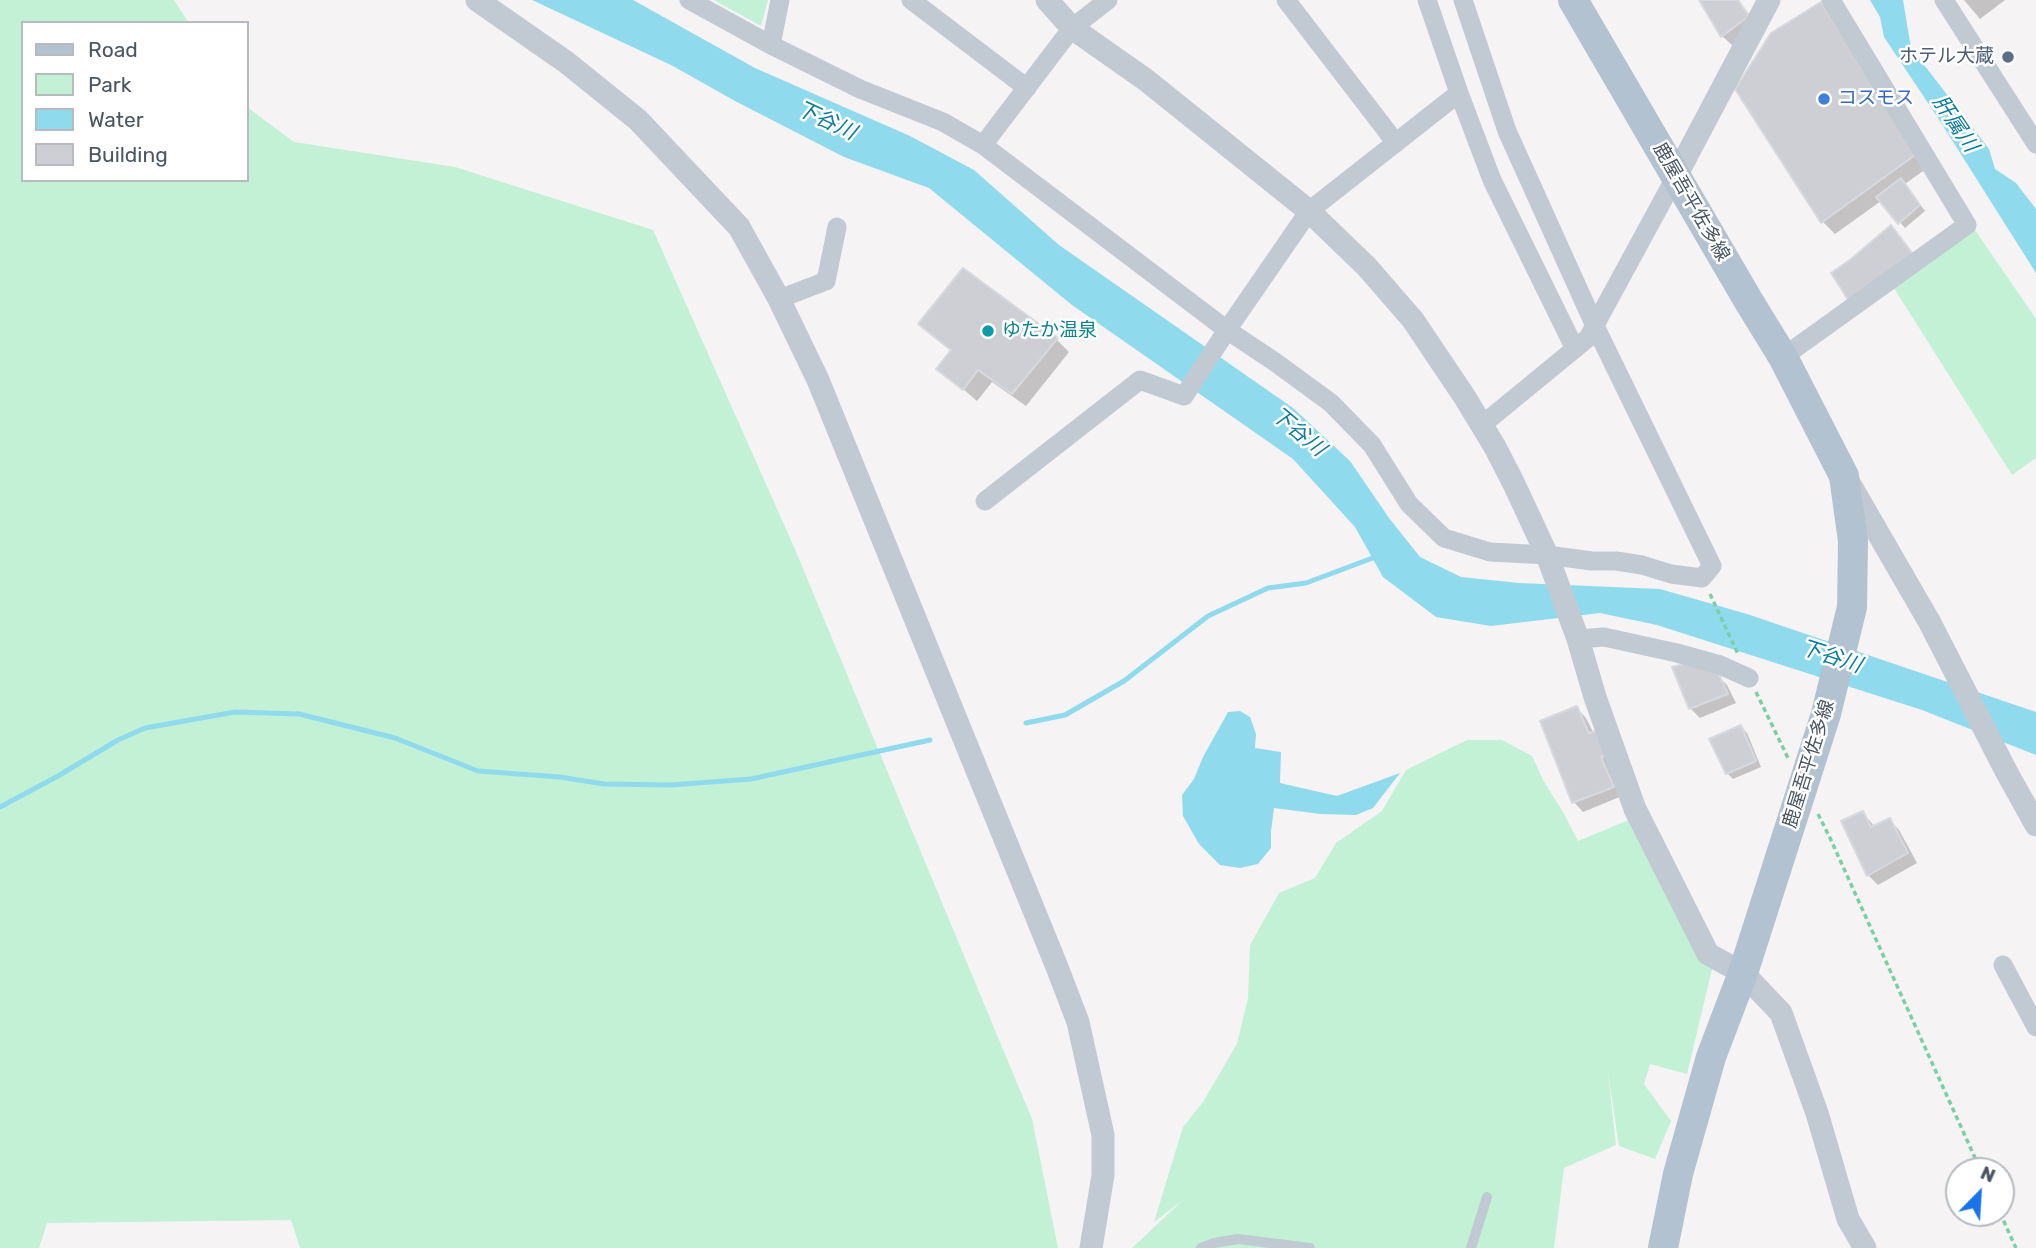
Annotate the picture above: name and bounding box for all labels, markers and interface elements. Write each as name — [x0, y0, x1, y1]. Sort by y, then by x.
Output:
legend — [21, 21, 248, 182]
text: Road — [88, 37, 138, 62]
place label: ホテル大蔵 — [1899, 46, 1994, 68]
marker: ホテル大蔵 — [2000, 49, 2016, 65]
text: Park — [88, 72, 132, 97]
place label: コスモス — [1838, 88, 1914, 110]
marker: コスモス — [1816, 91, 1832, 107]
water label: 肝属川 — [1927, 91, 1983, 157]
water label: 下谷川 — [792, 96, 860, 146]
text: Water — [88, 107, 144, 132]
street label: 鹿屋吾平佐多線 — [1648, 139, 1734, 265]
text: Building — [88, 142, 168, 167]
place label: ゆたか温泉 — [1002, 320, 1097, 342]
marker: ゆたか温泉 — [980, 323, 996, 339]
water label: 下谷川 — [1266, 402, 1330, 462]
water label: 下谷川 — [1797, 635, 1865, 679]
street label: 鹿屋吾平佐多線 — [1779, 697, 1839, 831]
north arrow — [1945, 1157, 2015, 1227]
text: N — [1977, 1161, 1999, 1187]

